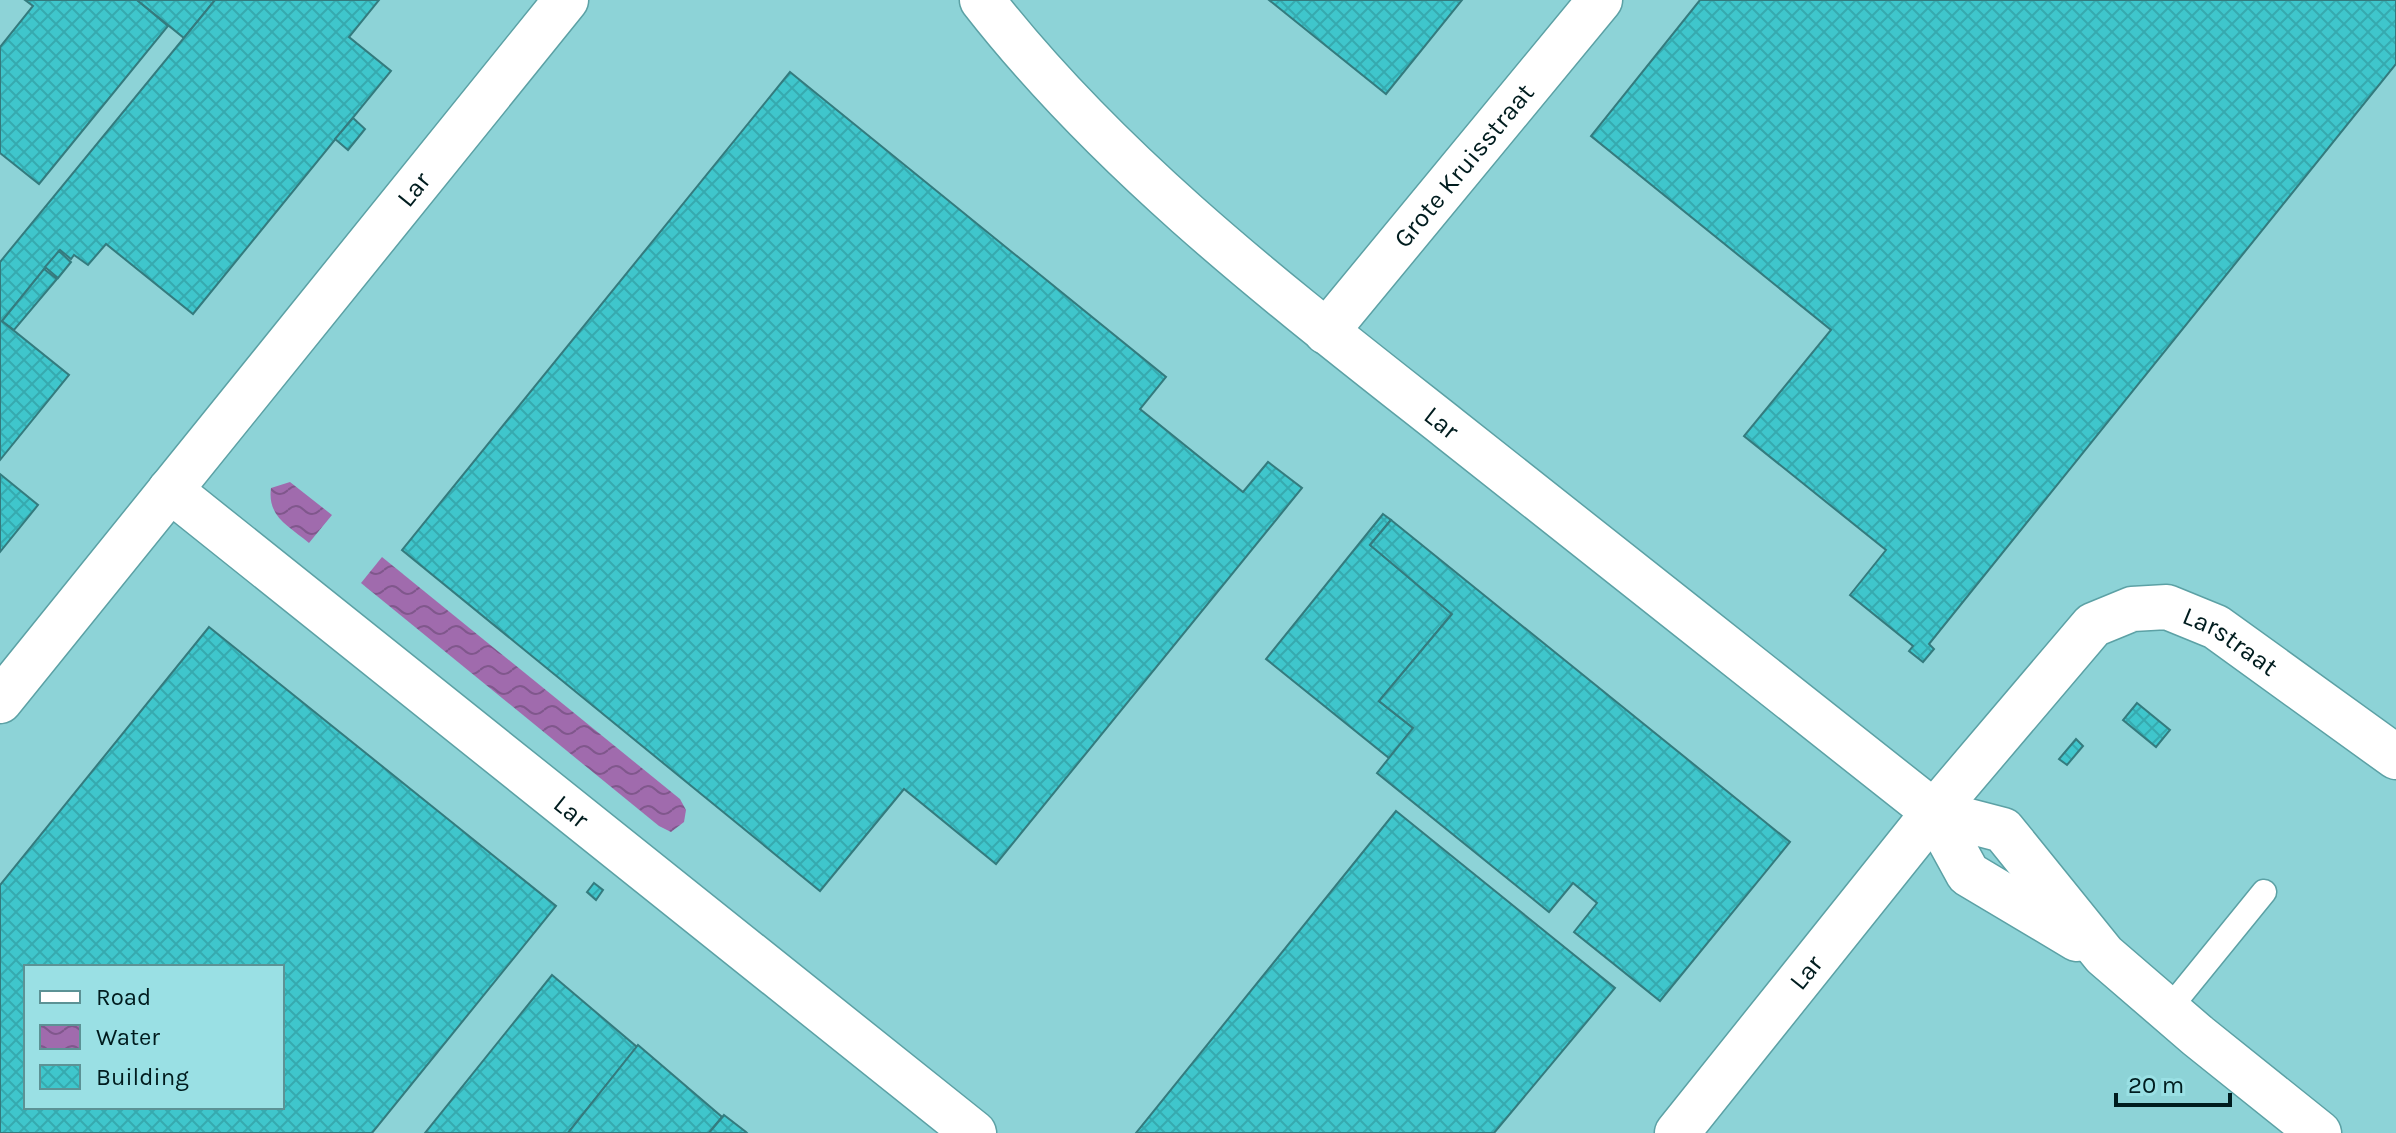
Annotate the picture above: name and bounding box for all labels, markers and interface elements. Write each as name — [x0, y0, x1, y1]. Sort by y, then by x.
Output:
street label: Grote Kruisstraat — [1387, 77, 1541, 254]
street label: Lar — [390, 165, 437, 213]
street label: Lar — [1418, 400, 1466, 447]
street label: Larstraat — [2178, 600, 2284, 683]
street label: Lar — [547, 788, 595, 835]
street label: Lar — [1783, 948, 1830, 996]
legend — [24, 965, 284, 1109]
text: Road — [96, 983, 151, 1011]
text: Water — [96, 1023, 160, 1051]
scale bar — [2116, 1057, 2230, 1107]
text: Building — [96, 1063, 189, 1091]
text: 20 m — [2128, 1071, 2184, 1099]

